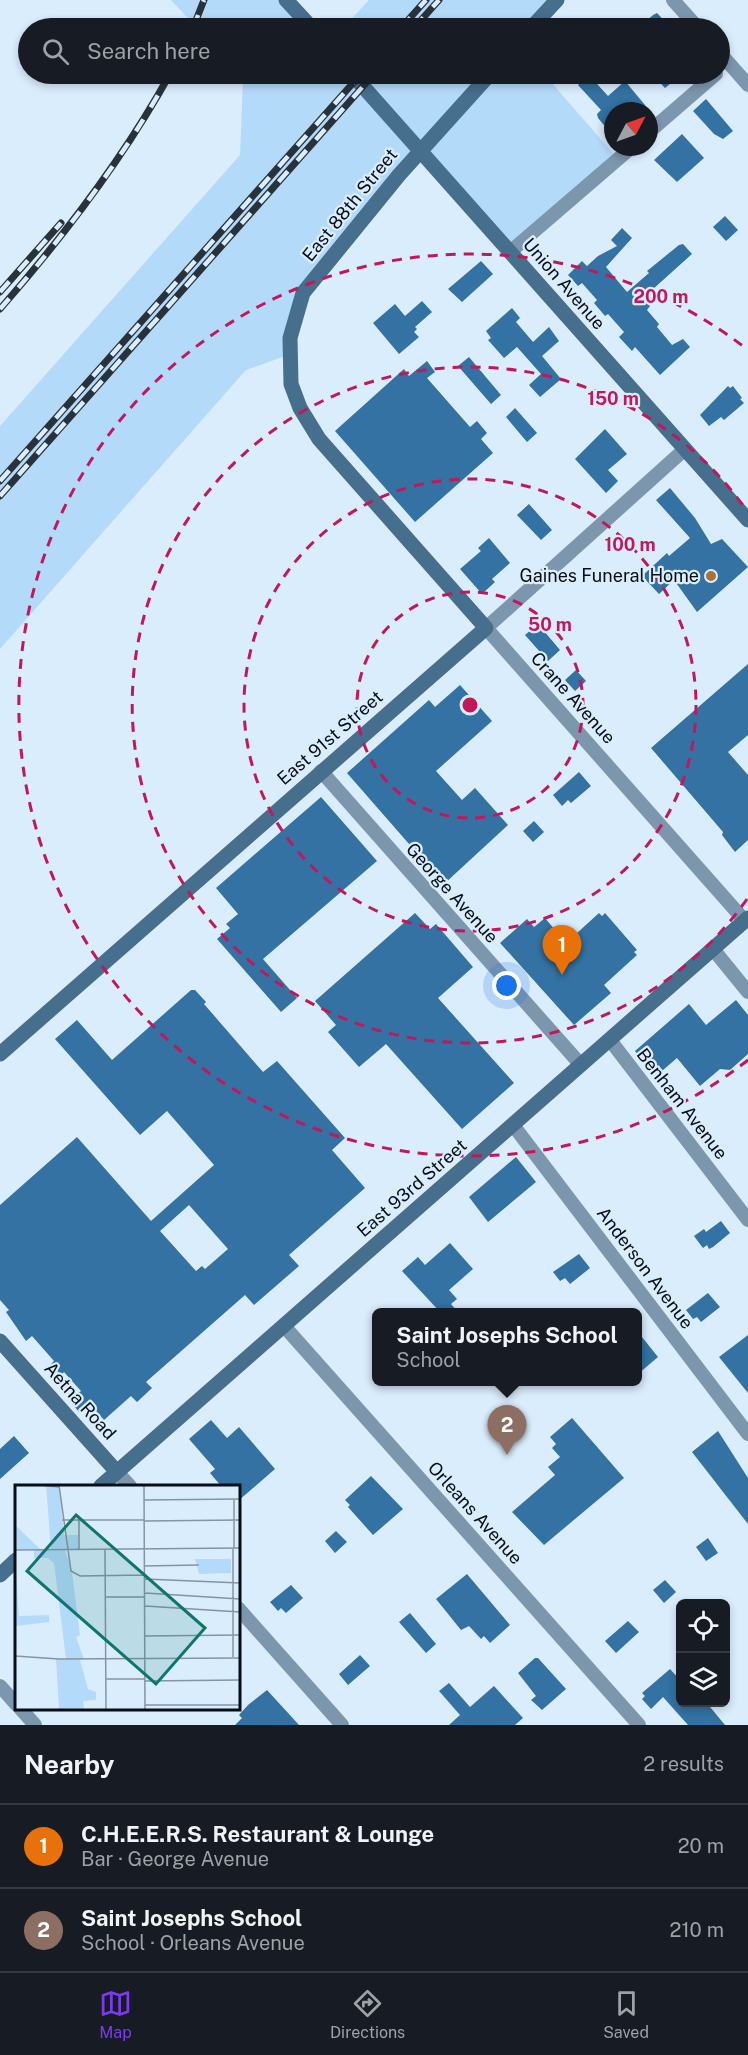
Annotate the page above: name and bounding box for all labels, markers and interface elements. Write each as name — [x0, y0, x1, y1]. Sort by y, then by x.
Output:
search box — [18, 18, 730, 84]
icon: search — [39, 35, 72, 68]
text: Search here — [87, 38, 211, 64]
north arrow — [604, 102, 658, 156]
street label: East 88th Street — [298, 144, 401, 265]
street label: Union Avenue — [519, 234, 610, 334]
text: 200 m — [634, 286, 688, 307]
text: 150 m — [587, 388, 639, 409]
text: 100 m — [604, 534, 656, 555]
place label: Gaines Funeral Home — [520, 565, 699, 586]
marker: Gaines Funeral Home — [704, 569, 718, 583]
text: 50 m — [528, 614, 572, 635]
street label: Crane Avenue — [527, 648, 620, 748]
street label: East 91st Street — [273, 686, 387, 789]
centre of rings — [460, 695, 480, 715]
street label: George Avenue — [402, 838, 503, 947]
pin: 1 — [542, 926, 582, 975]
your location — [492, 971, 521, 1000]
street label: Benham Avenue — [633, 1044, 732, 1163]
street label: East 93rd Street — [353, 1134, 471, 1241]
street label: Anderson Avenue — [593, 1203, 698, 1333]
popup — [372, 1308, 642, 1386]
text: Saint Josephs School — [396, 1322, 618, 1348]
text: School — [396, 1348, 461, 1372]
street label: Aetna Road — [40, 1358, 121, 1444]
pin: 2 — [488, 1406, 526, 1455]
street label: Orleans Avenue — [424, 1457, 527, 1568]
inset map — [15, 1485, 240, 1710]
map controls — [676, 1599, 730, 1707]
button: locate — [676, 1599, 730, 1653]
button: layers — [676, 1653, 730, 1707]
text: Nearby — [24, 1749, 114, 1780]
text: 2 results — [643, 1752, 724, 1776]
text: C.H.E.E.R.S. Restaurant & Lounge — [81, 1821, 434, 1847]
text: 1 — [39, 1834, 48, 1858]
text: 20 m — [678, 1834, 724, 1858]
text: Bar · George Avenue — [81, 1847, 269, 1871]
text: Saint Josephs School — [81, 1905, 302, 1931]
text: 2 — [37, 1918, 50, 1942]
text: 210 m — [670, 1918, 724, 1942]
text: School · Orleans Avenue — [81, 1931, 305, 1955]
tab: Map — [99, 1987, 132, 2042]
tab: Directions — [330, 1987, 405, 2042]
tab: Saved — [603, 1987, 649, 2042]

